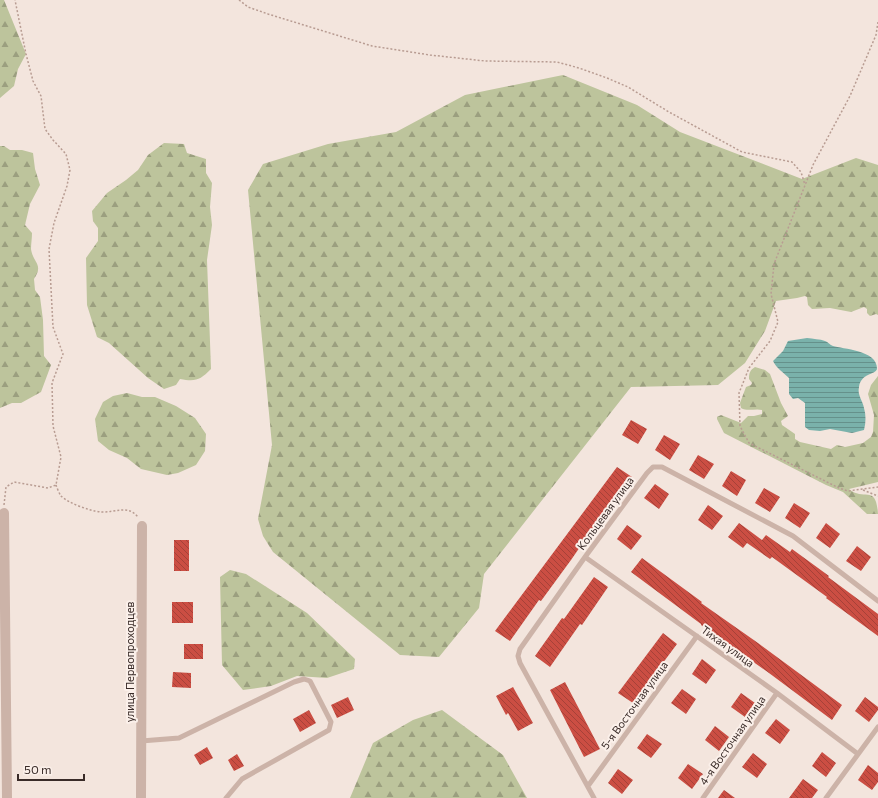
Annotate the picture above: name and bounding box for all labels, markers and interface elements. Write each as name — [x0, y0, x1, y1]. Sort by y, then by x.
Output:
street label: Кольцевая улица — [574, 474, 636, 552]
street label: улица Первопроходцев — [123, 602, 136, 722]
street label: Тихая улица — [699, 623, 757, 669]
street label: 5-я Восточная улица — [598, 659, 670, 751]
street label: 4-я Восточная улица — [696, 693, 768, 787]
scale bar — [18, 756, 84, 782]
text: 50 m — [24, 762, 52, 776]

